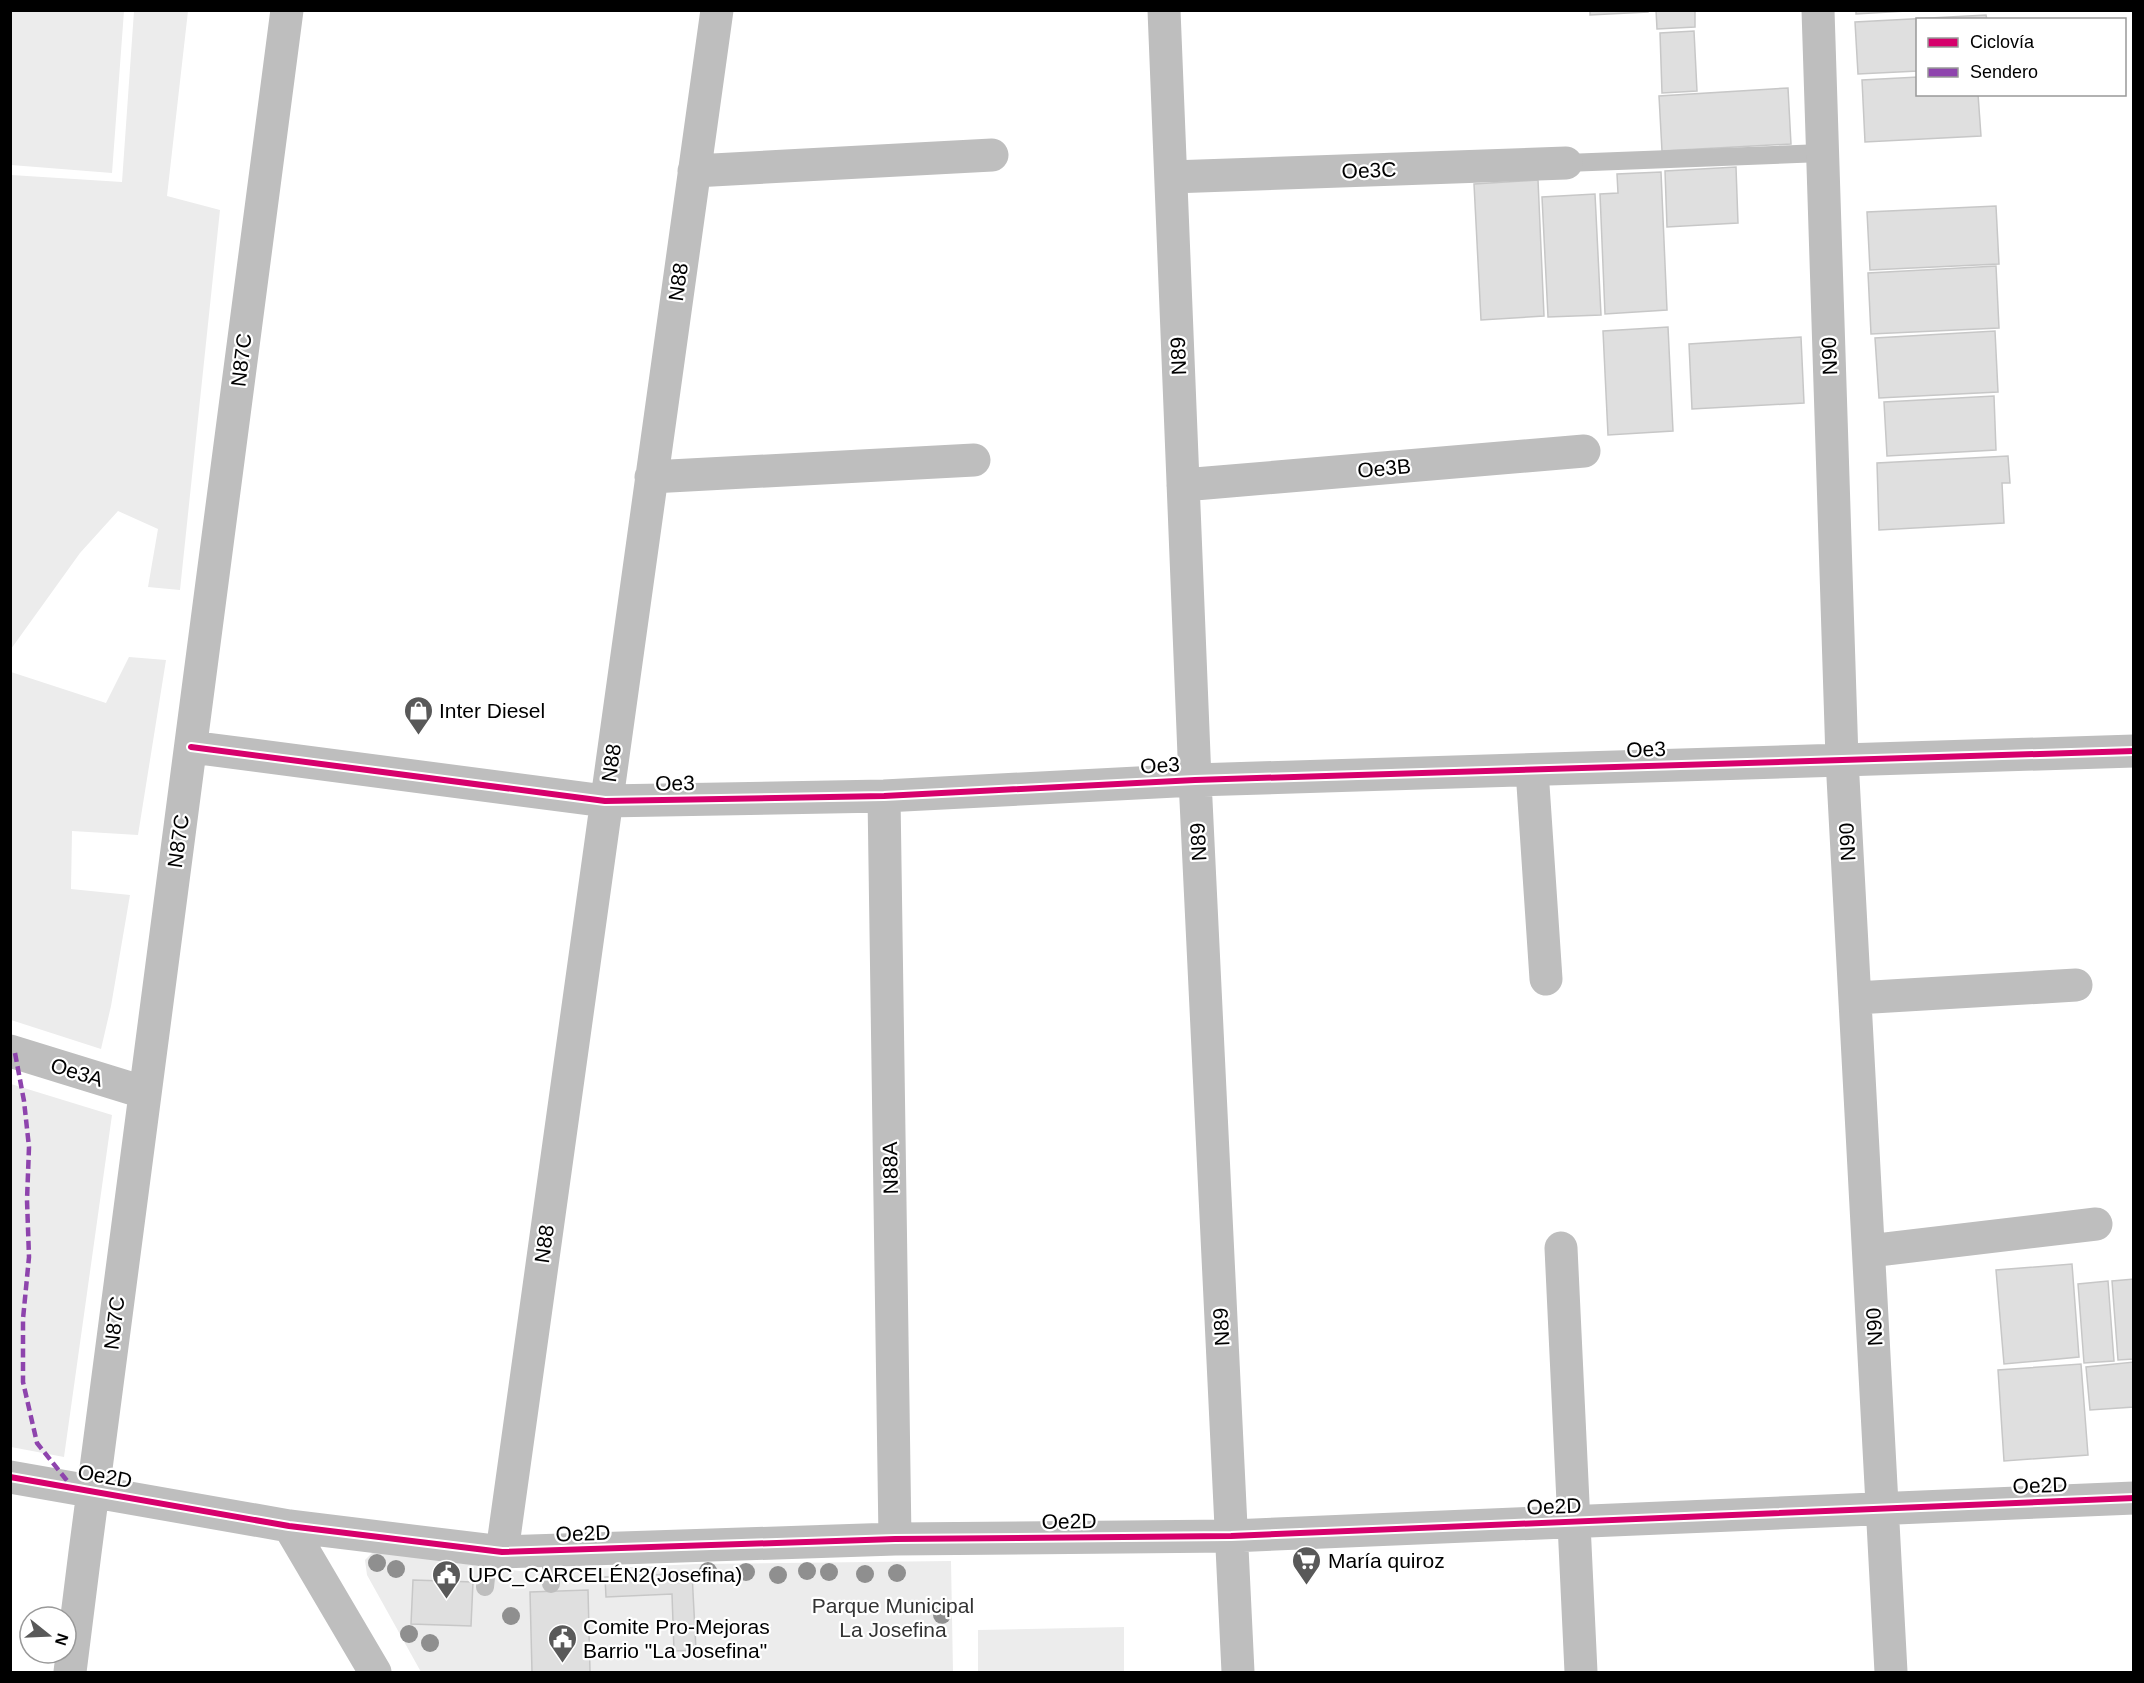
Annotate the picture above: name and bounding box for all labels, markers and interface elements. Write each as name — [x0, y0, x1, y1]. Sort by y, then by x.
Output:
legend — [1916, 18, 2126, 96]
text: Ciclovía — [1970, 32, 2035, 52]
text: Sendero — [1970, 62, 2038, 82]
street label: Oe3C — [1341, 158, 1397, 182]
street label: N88 — [664, 261, 692, 303]
street label: N87C — [226, 332, 256, 388]
street label: N89 — [1166, 336, 1190, 376]
street label: N90 — [1817, 336, 1841, 376]
street label: Oe3B — [1356, 454, 1412, 482]
shop icon: Inter Diesel — [402, 694, 434, 736]
place label: Inter Diesel — [439, 699, 545, 722]
street label: Oe3 — [1626, 737, 1666, 761]
street label: N88 — [597, 742, 625, 784]
street label: Oe3 — [1140, 752, 1180, 778]
street label: Oe3 — [655, 771, 695, 795]
street label: N87C — [163, 813, 193, 869]
street label: N89 — [1186, 822, 1210, 862]
street label: N90 — [1835, 822, 1859, 862]
street label: Oe3A — [48, 1053, 106, 1091]
street label: N88A — [878, 1142, 902, 1194]
street label: N88 — [530, 1223, 558, 1265]
street label: N87C — [99, 1295, 129, 1351]
street label: N89 — [1209, 1307, 1233, 1347]
street label: N90 — [1862, 1307, 1886, 1347]
street label: Oe2D — [76, 1460, 134, 1492]
street label: Oe2D — [2012, 1473, 2068, 1497]
street label: Oe2D — [1526, 1494, 1582, 1518]
street label: Oe2D — [1041, 1509, 1097, 1533]
street label: Oe2D — [555, 1521, 611, 1545]
supermarket icon: María quiroz — [1291, 1544, 1323, 1586]
place label: María quiroz — [1328, 1549, 1445, 1572]
public building icon: UPC_CARCELÉN2(Josefina) — [431, 1558, 463, 1600]
place label: UPC_CARCELÉN2(Josefina) — [468, 1563, 742, 1587]
park label: Parque Municipal La Josefina — [812, 1594, 974, 1641]
north arrow — [18, 1605, 78, 1665]
place label: Comite Pro-Mejoras Barrio "La Josefina" — [583, 1615, 770, 1662]
public building icon: Comite Pro-Mejoras Barrio "La Josefina" — [546, 1622, 578, 1664]
text: N — [52, 1631, 72, 1648]

